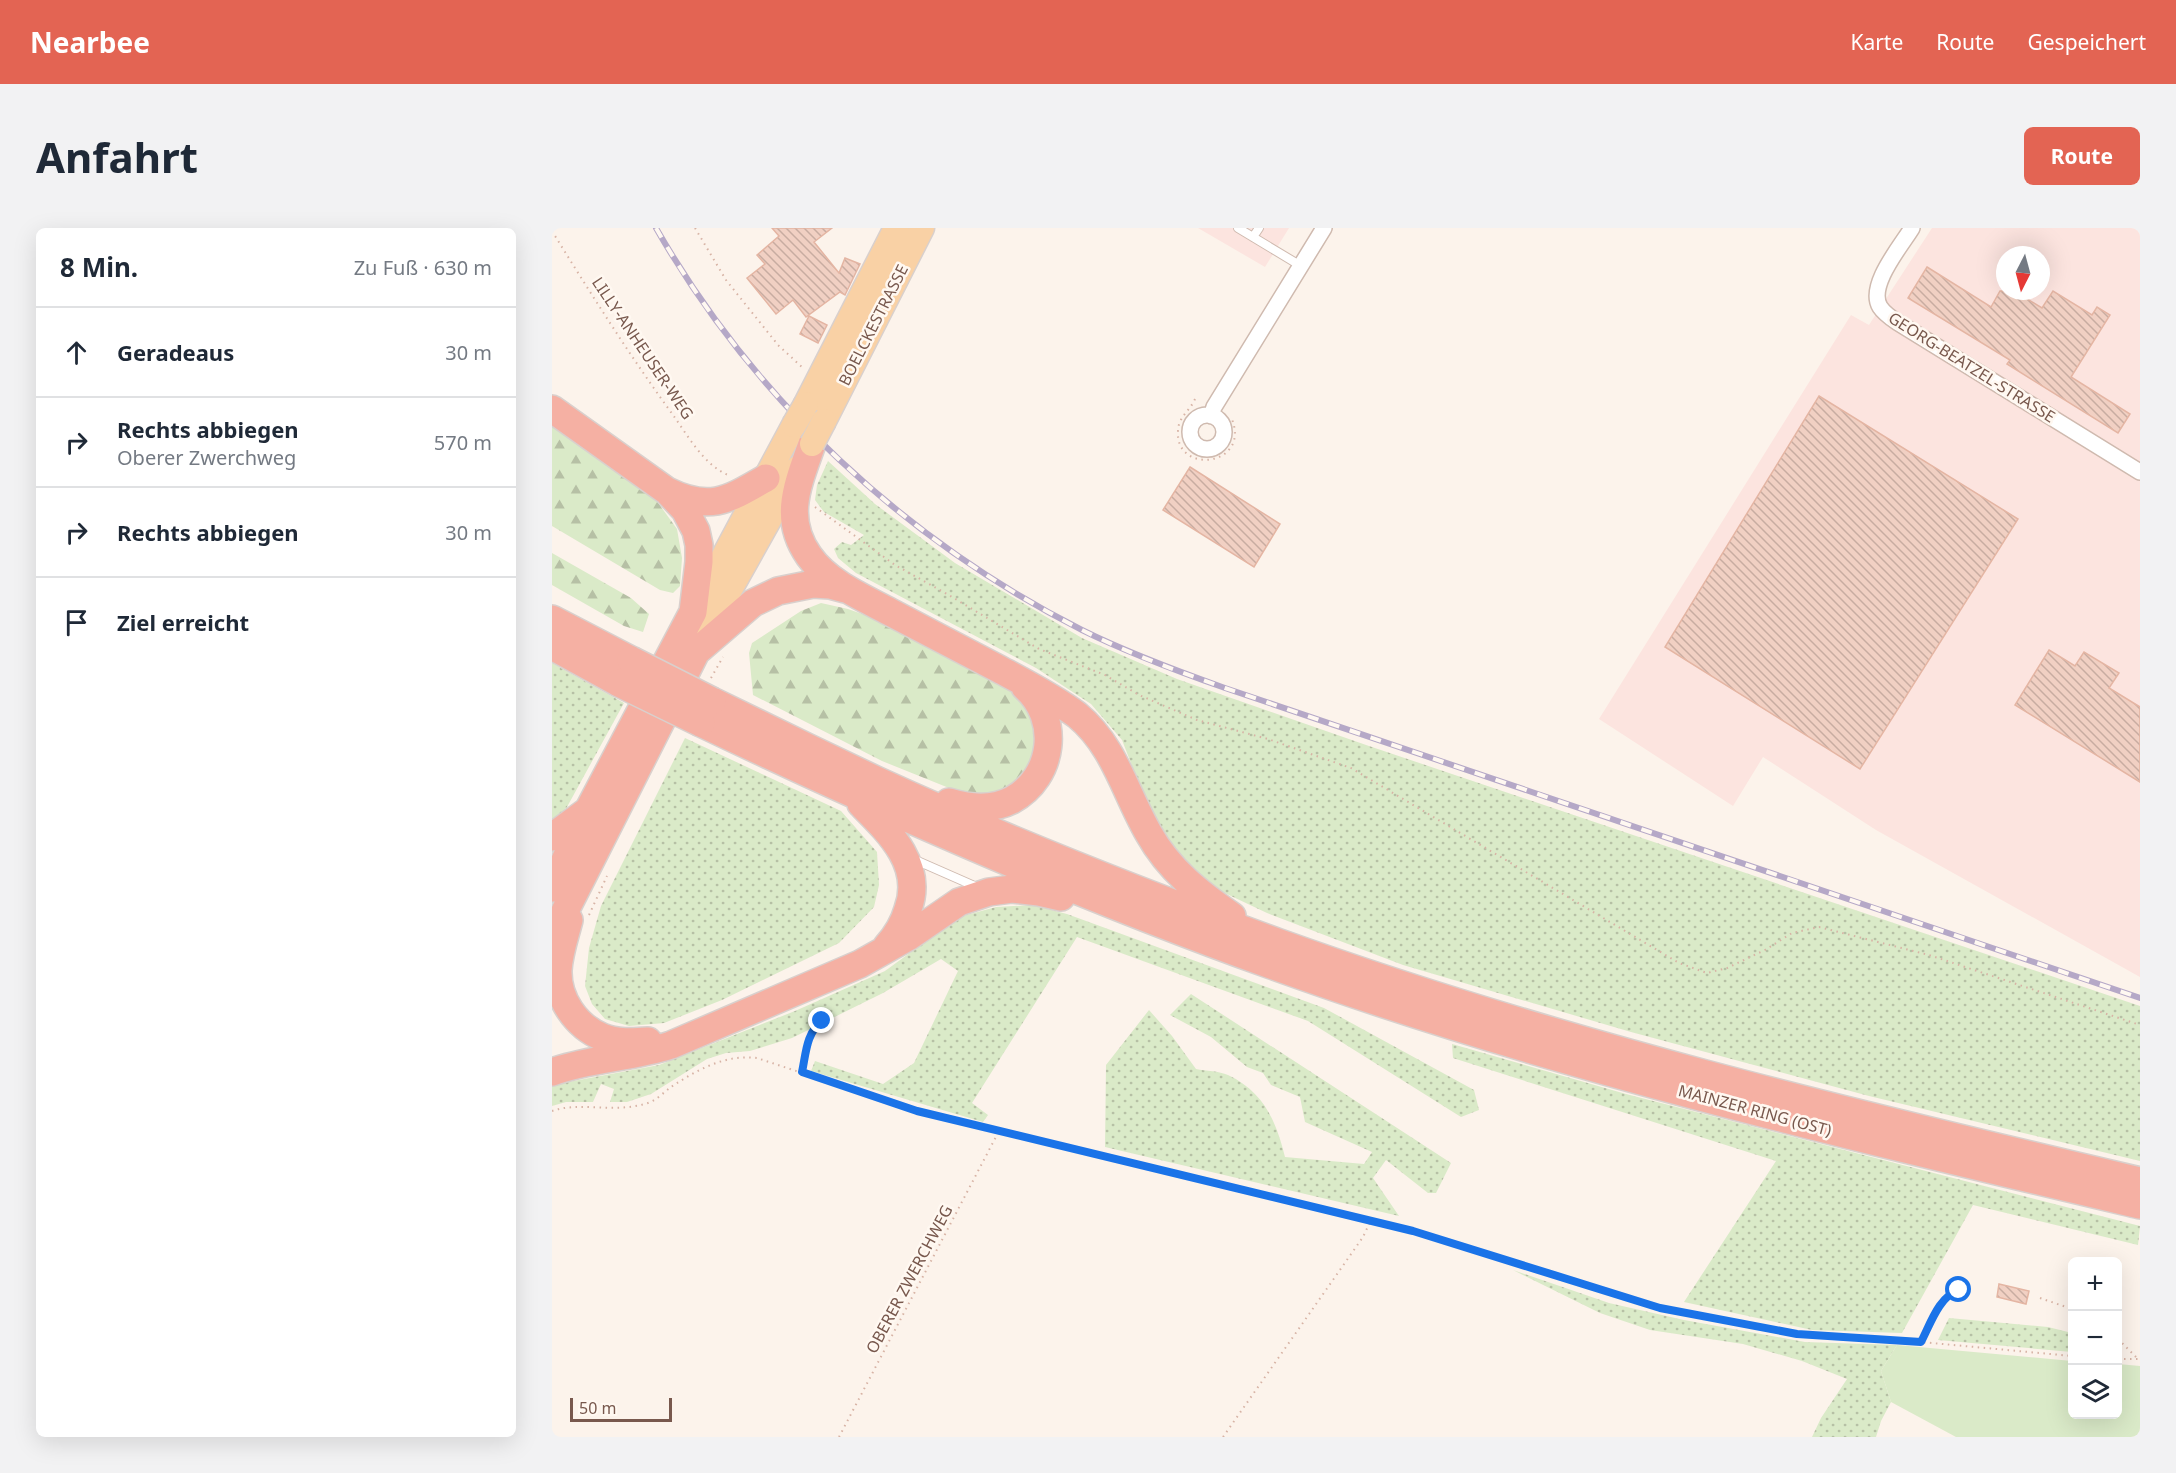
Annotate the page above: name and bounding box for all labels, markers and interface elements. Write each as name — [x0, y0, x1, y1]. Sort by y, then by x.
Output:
text: Nearbee — [30, 23, 150, 61]
text: Karte — [1850, 28, 1903, 56]
text: Route — [1936, 28, 1994, 56]
text: Gespeichert — [2027, 28, 2146, 56]
button: Route — [2024, 127, 2140, 185]
text: Anfahrt — [36, 128, 198, 185]
north arrow — [1996, 246, 2050, 300]
text: 8 Min. — [60, 249, 138, 285]
text: Zu Fuß · 630 m — [354, 254, 492, 281]
street label: BOELCKESTRASSE — [833, 261, 913, 389]
street label: LILLY-ANHEUSER-WEG — [587, 272, 699, 424]
street label: GEORG-BEATZEL-STRASSE — [1884, 307, 2060, 427]
icon: ahead — [60, 336, 93, 369]
text: Geradeaus — [117, 337, 234, 367]
text: 30 m — [445, 339, 492, 366]
text: Rechts abbiegen — [117, 414, 299, 444]
icon: right — [60, 426, 93, 459]
text: 570 m — [434, 429, 492, 456]
text: Oberer Zwerchweg — [117, 444, 296, 471]
icon: right — [60, 516, 93, 549]
text: Rechts abbiegen — [117, 517, 299, 547]
text: 30 m — [445, 519, 492, 546]
icon: arrive — [60, 606, 93, 639]
text: Ziel erreicht — [117, 607, 249, 637]
route end — [808, 1007, 834, 1033]
street label: MAINZER RING (OST) — [1676, 1079, 1834, 1141]
street label: OBERER ZWERCHWEG — [861, 1201, 957, 1357]
map controls — [2068, 1257, 2122, 1419]
button: + — [2068, 1257, 2122, 1311]
route start — [1945, 1276, 1971, 1302]
button: − — [2068, 1311, 2122, 1365]
button: layers — [2068, 1365, 2122, 1419]
scale bar — [570, 1395, 672, 1422]
text: 50 m — [579, 1397, 616, 1419]

